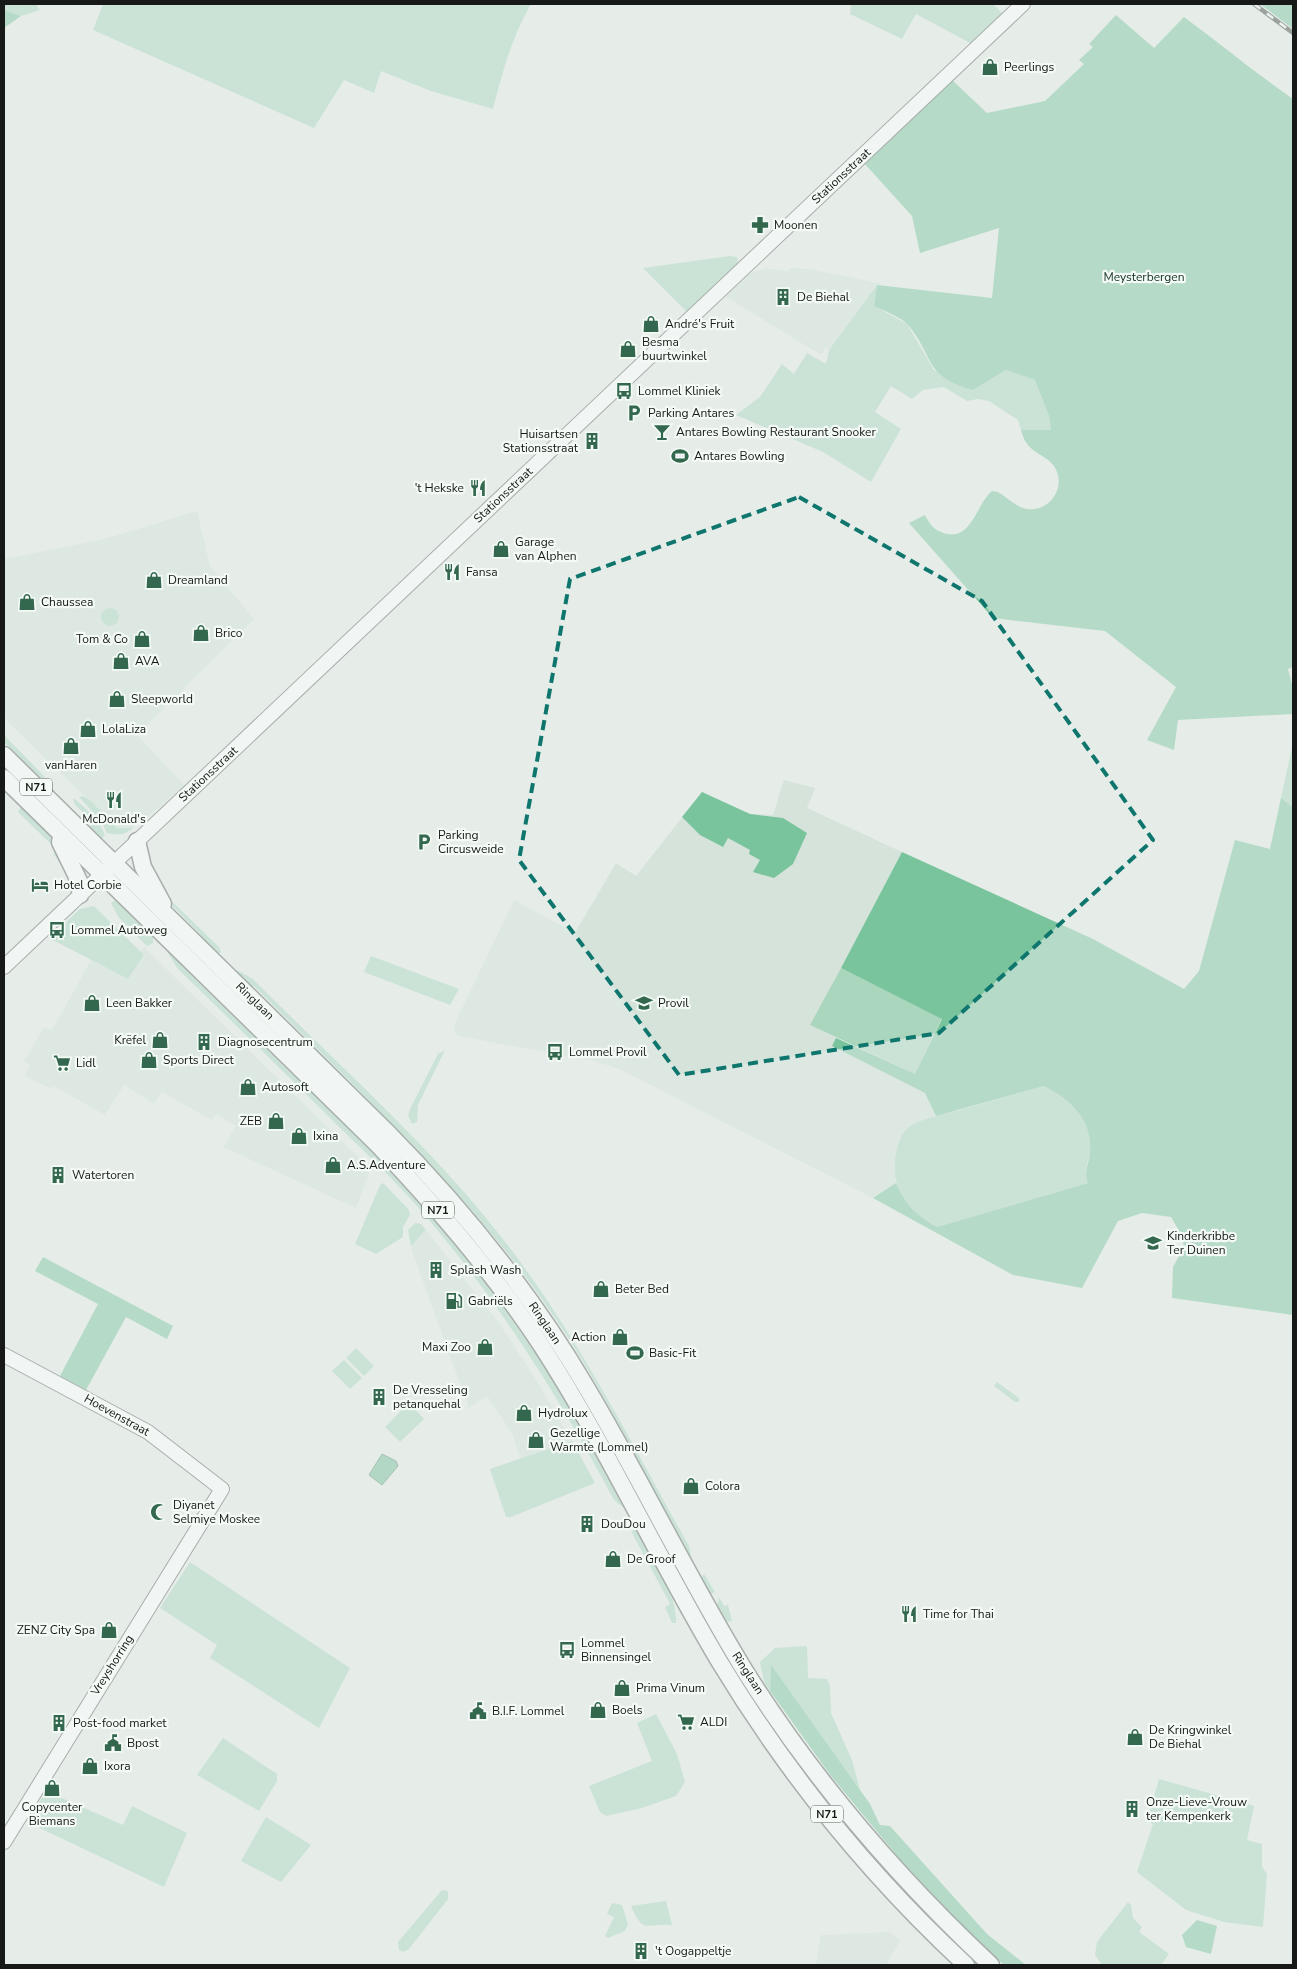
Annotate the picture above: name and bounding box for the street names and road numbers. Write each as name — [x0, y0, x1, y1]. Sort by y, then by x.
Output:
street label: Stationsstraat — [808, 144, 875, 208]
street label: Stationsstraat — [470, 463, 537, 527]
street label: Stationsstraat — [175, 742, 242, 806]
road number: N71 — [20, 779, 52, 796]
street label: Ringlaan — [232, 979, 278, 1023]
road number: N71 — [422, 1202, 454, 1218]
street label: Ringlaan — [525, 1299, 565, 1347]
street label: Hoevenstraat — [81, 1390, 153, 1440]
street label: Vreyshorring — [86, 1632, 137, 1699]
street label: Ringlaan — [728, 1649, 768, 1697]
road number: N71 — [811, 1806, 843, 1822]

